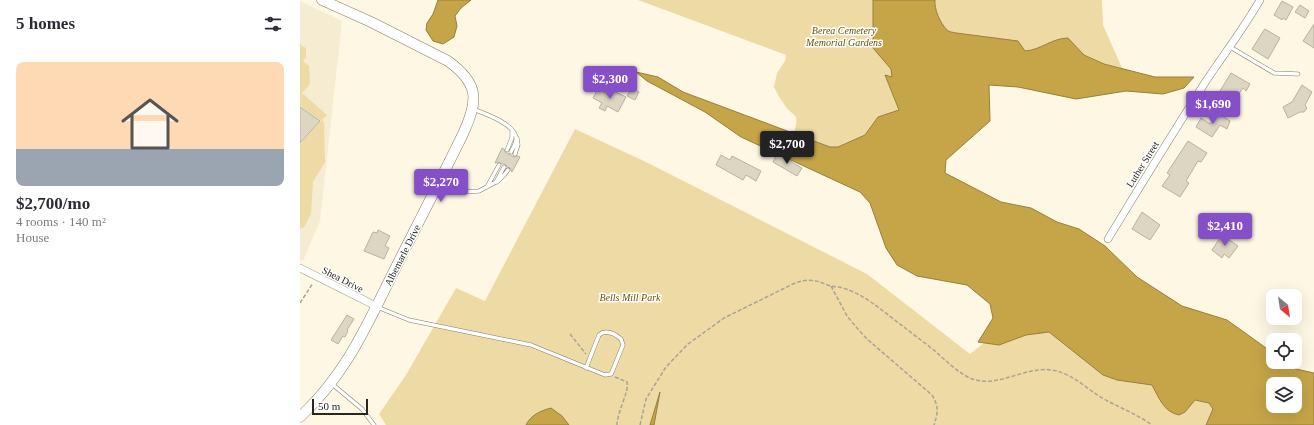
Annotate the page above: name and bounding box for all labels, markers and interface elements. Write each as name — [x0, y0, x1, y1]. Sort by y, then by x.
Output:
icon: filters — [262, 13, 284, 35]
text: 5 homes — [16, 14, 75, 33]
park label: Berea Cemetery Memorial Gardens — [805, 25, 882, 48]
pin: $2,300 — [577, 66, 643, 100]
text: $2,300 — [592, 71, 628, 86]
icon: home — [114, 88, 186, 160]
pin: $1,690 — [1180, 91, 1246, 125]
text: $1,690 — [1195, 96, 1231, 111]
pin: $2,700 — [754, 131, 820, 165]
text: $2,700 — [769, 136, 805, 151]
street label: Luther Street — [1124, 139, 1161, 189]
pin: $2,270 — [408, 169, 474, 203]
text: $2,270 — [423, 174, 459, 189]
text: $2,700/mo — [16, 194, 90, 213]
pin: $2,410 — [1192, 213, 1258, 247]
text: 4 rooms · 140 m² — [16, 214, 106, 229]
text: $2,410 — [1207, 218, 1243, 233]
street label: Albemarle Drive — [382, 222, 423, 288]
text: House — [16, 230, 49, 245]
street label: Shea Drive — [320, 264, 366, 295]
north arrow — [1266, 289, 1302, 325]
map controls — [1266, 289, 1302, 413]
park label: Bells Mill Park — [599, 292, 661, 303]
button: locate — [1266, 333, 1302, 369]
button: layers — [1266, 377, 1302, 413]
scale bar — [312, 397, 368, 416]
text: 50 m — [318, 400, 340, 412]

